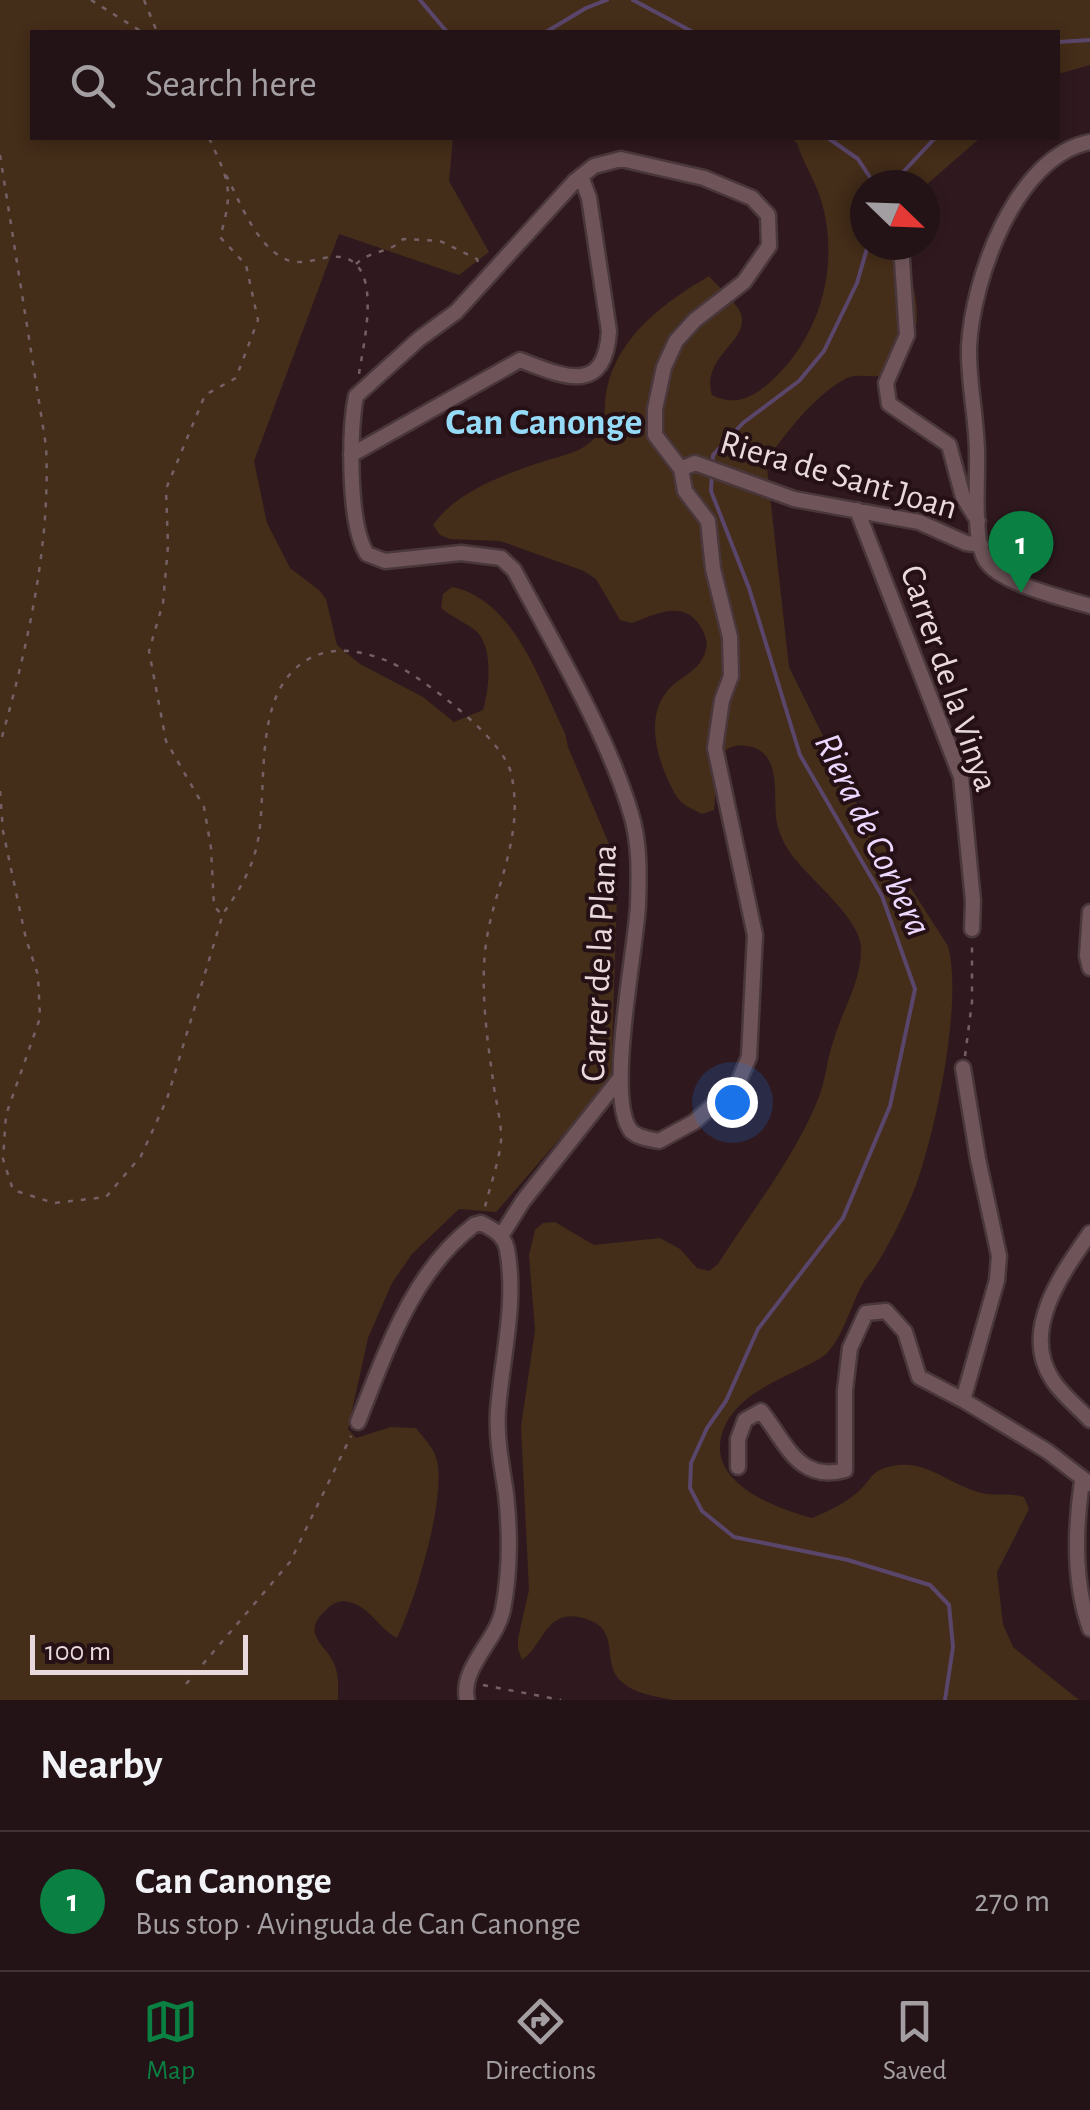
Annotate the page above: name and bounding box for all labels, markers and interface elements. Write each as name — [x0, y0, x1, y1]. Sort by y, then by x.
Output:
search box — [30, 30, 1060, 140]
icon: search — [65, 58, 120, 113]
text: Search here — [145, 66, 317, 104]
north arrow — [850, 170, 940, 260]
district label: Can Canonge — [446, 404, 642, 442]
street label: Riera de Sant Joan — [716, 425, 961, 526]
pin: 1 — [988, 510, 1054, 593]
street label: Carrer de la Vinya — [894, 561, 1004, 796]
water label: Riera de Corbera — [807, 728, 938, 942]
street label: Carrer de la Plana — [576, 844, 623, 1083]
your location — [707, 1077, 758, 1128]
scale bar — [30, 1630, 248, 1674]
text: 100 m — [45, 1638, 111, 1666]
text: Nearby — [40, 1744, 163, 1786]
text: Can Canonge — [135, 1863, 332, 1901]
text: 1 — [67, 1885, 78, 1917]
text: 270 m — [974, 1885, 1050, 1917]
text: Bus stop · Avinguda de Can Canonge — [135, 1908, 581, 1940]
tab: Map — [143, 1994, 198, 2088]
tab: Directions — [485, 1994, 596, 2088]
tab: Saved — [883, 1994, 947, 2088]

